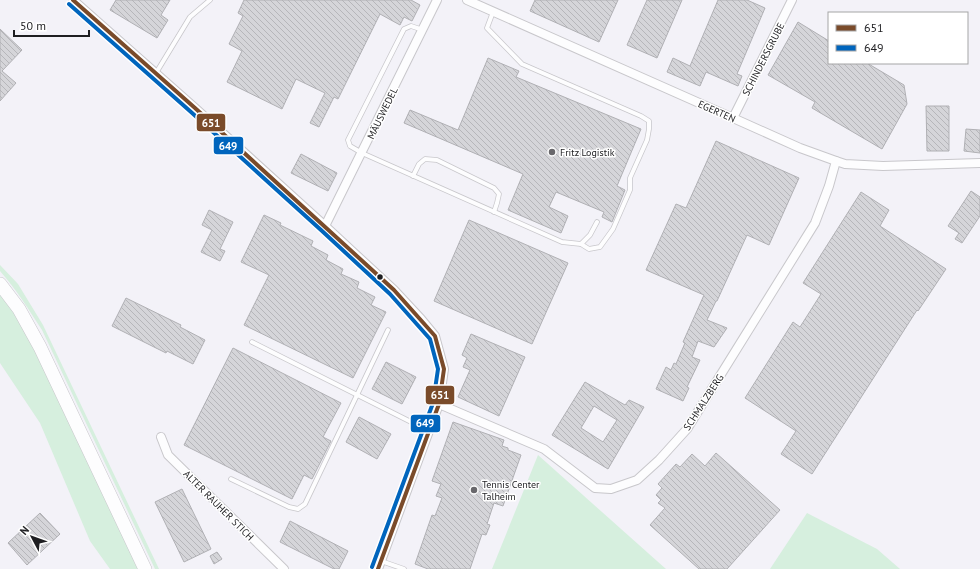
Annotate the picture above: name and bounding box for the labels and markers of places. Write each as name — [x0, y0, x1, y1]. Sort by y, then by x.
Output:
place label: Fritz Logistik — [560, 146, 615, 159]
marker: Fritz Logistik — [547, 147, 557, 157]
unlabelled marker — [375, 272, 385, 282]
place label: Tennis Center Talheim — [482, 478, 540, 503]
marker: Tennis Center Talheim — [469, 485, 479, 495]

